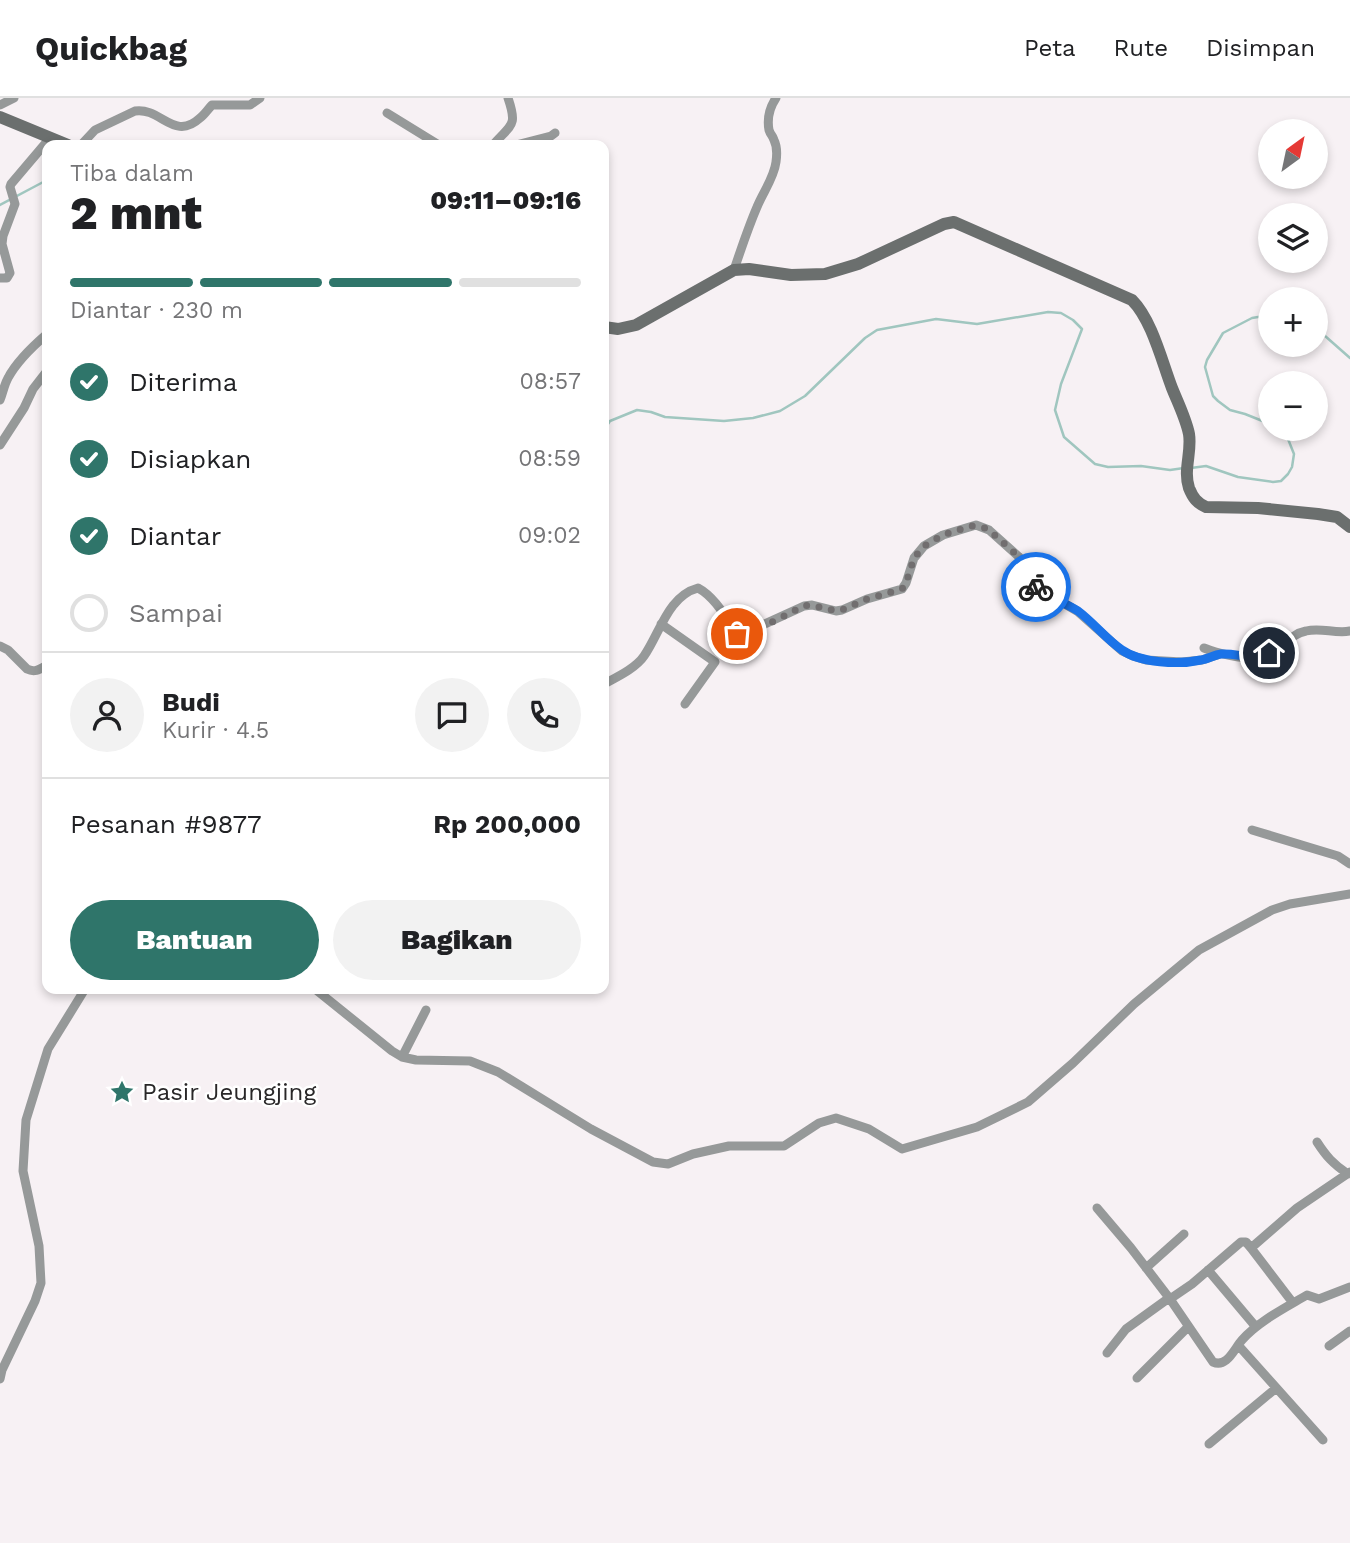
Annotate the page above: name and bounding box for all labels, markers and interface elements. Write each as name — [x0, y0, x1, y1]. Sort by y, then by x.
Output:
text: Quickbag — [35, 29, 187, 68]
text: Peta — [1024, 34, 1076, 62]
text: Rute — [1114, 34, 1168, 62]
text: Disimpan — [1206, 34, 1315, 62]
north arrow — [1258, 119, 1328, 189]
map controls — [1258, 119, 1328, 441]
text: Tiba dalam — [70, 160, 194, 187]
text: 09:11–09:16 — [430, 185, 581, 215]
text: 2 mnt — [70, 186, 202, 240]
button: layers — [1258, 203, 1328, 273]
button: + — [1258, 287, 1328, 357]
text: Diantar · 230 m — [70, 297, 243, 324]
icon: check — [70, 363, 108, 401]
text: Diterima — [129, 367, 237, 397]
text: 08:57 — [519, 368, 581, 395]
button: − — [1258, 371, 1328, 441]
icon: check — [70, 440, 108, 478]
text: Disiapkan — [129, 444, 251, 474]
text: 08:59 — [518, 445, 581, 472]
icon: check — [70, 517, 108, 555]
text: Diantar — [129, 521, 221, 551]
text: 09:02 — [518, 522, 581, 549]
courier — [1001, 552, 1071, 622]
icon: bike — [1017, 568, 1055, 606]
text: Sampai — [129, 598, 223, 628]
pin — [707, 604, 767, 664]
icon: bag — [718, 615, 756, 653]
pin — [1239, 623, 1299, 683]
icon: home — [1250, 634, 1288, 672]
button: person — [70, 678, 144, 752]
button: chat — [415, 678, 489, 752]
button: phone — [507, 678, 581, 752]
text: Budi — [162, 687, 220, 717]
text: Kurir · 4.5 — [162, 717, 269, 744]
text: Pesanan #9877 — [70, 809, 262, 839]
text: Rp 200,000 — [433, 809, 581, 839]
button: Bantuan — [70, 900, 319, 980]
button: Bagikan — [333, 900, 581, 980]
place icon: Pasir Jeungjing — [108, 1078, 136, 1106]
place label: Pasir Jeungjing — [142, 1078, 316, 1106]

